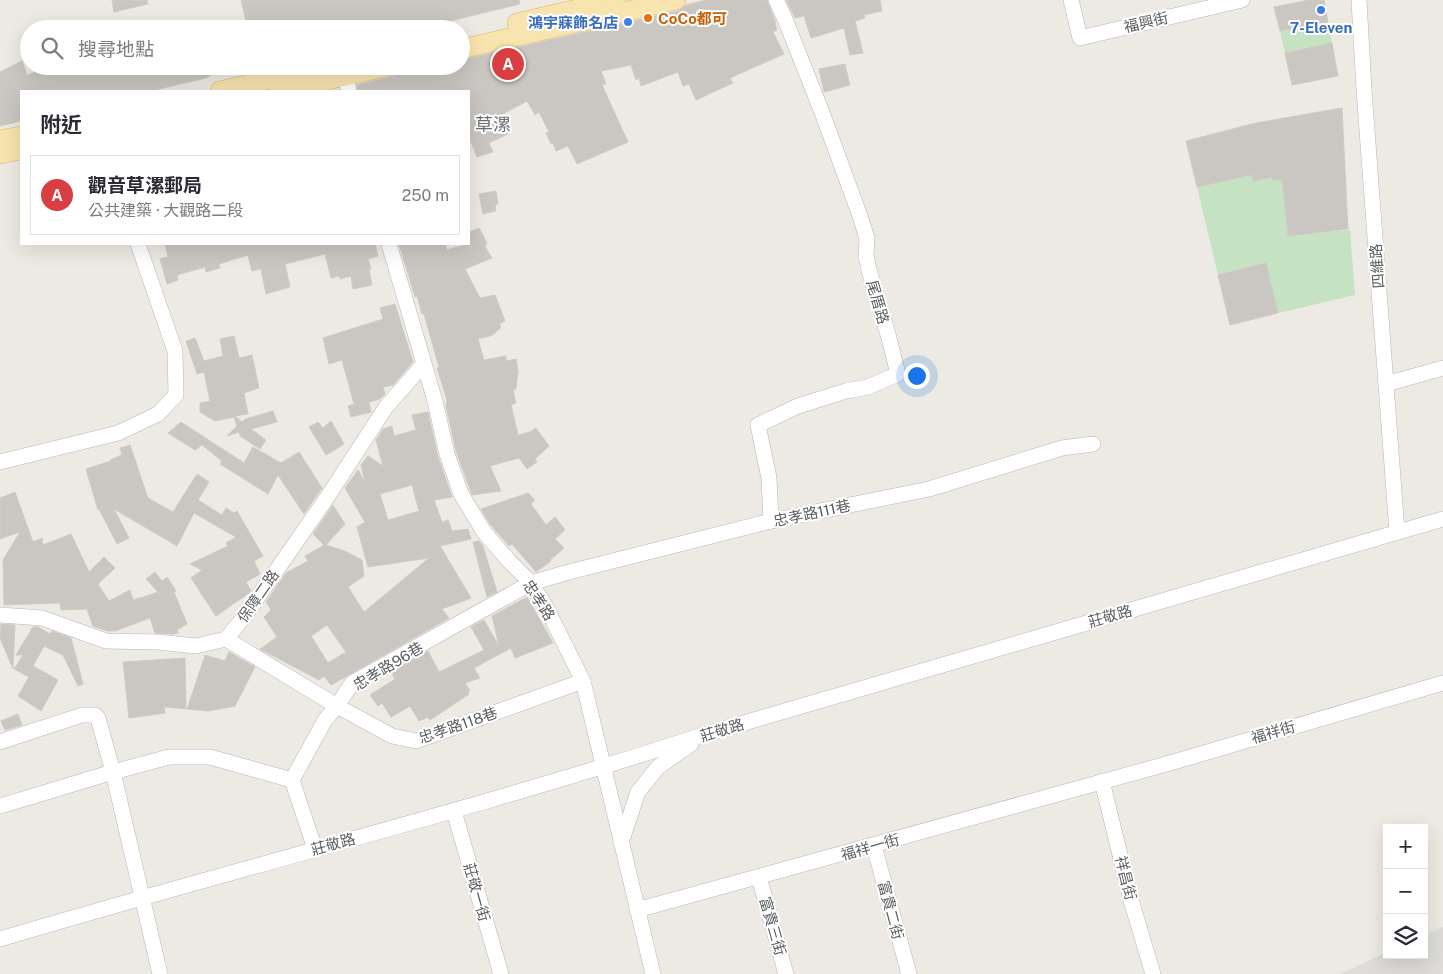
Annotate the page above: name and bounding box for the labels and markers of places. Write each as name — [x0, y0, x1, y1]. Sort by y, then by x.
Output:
marker: 7-Eleven — [1315, 4, 1327, 16]
place label: CoCo都可 — [658, 10, 727, 27]
marker: CoCo都可 — [642, 12, 654, 24]
place label: 鴻宇寐飾名店 — [528, 14, 618, 31]
marker: 鴻宇寐飾名店 — [622, 16, 634, 28]
place label: 7-Eleven — [1290, 19, 1352, 36]
pin: A — [492, 45, 524, 83]

